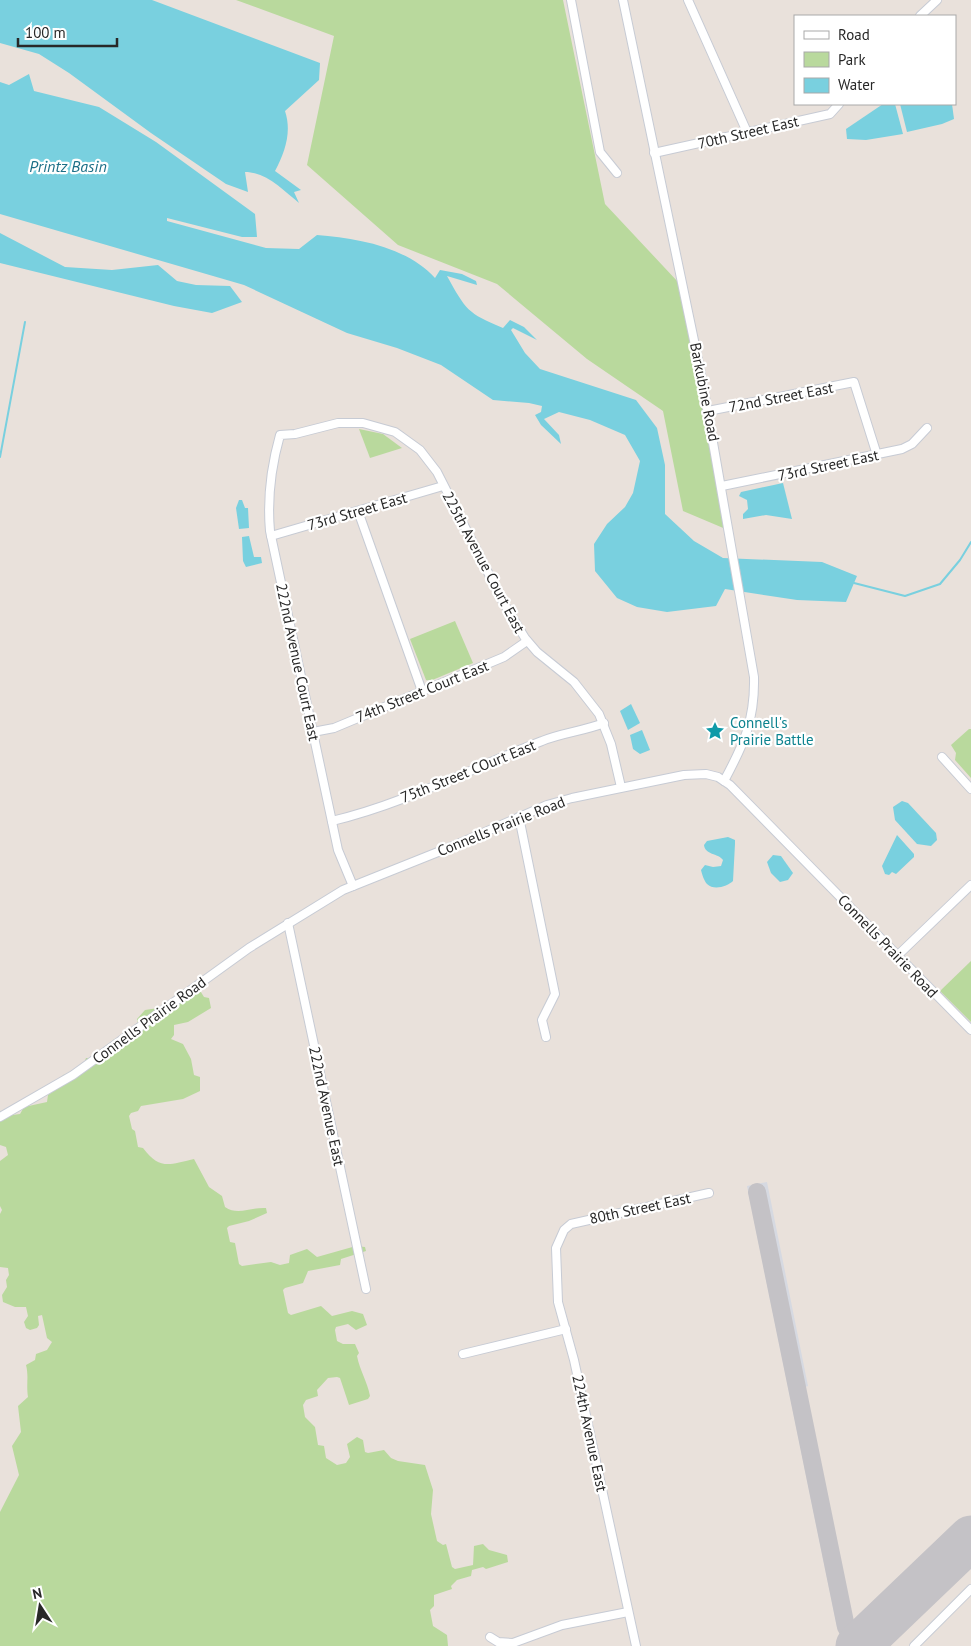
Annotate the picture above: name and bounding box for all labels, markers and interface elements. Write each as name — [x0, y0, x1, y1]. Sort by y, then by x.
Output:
scale bar — [18, 15, 116, 47]
legend — [794, 15, 956, 105]
text: 100 m — [25, 23, 66, 42]
text: Road — [838, 25, 870, 44]
text: Park — [838, 50, 866, 69]
text: Water — [838, 75, 875, 94]
street label: 70th Street East — [696, 111, 800, 153]
water label: Printz Basin — [29, 156, 107, 176]
street label: Barkubine Road — [686, 341, 724, 443]
street label: 72nd Street East — [727, 378, 835, 416]
street label: 73rd Street East — [776, 445, 880, 485]
street label: 73rd Street East — [305, 488, 409, 534]
street label: 225th Avenue Court East — [439, 488, 529, 636]
street label: 222nd Avenue Court East — [272, 581, 324, 743]
street label: 74th Street Court East — [353, 656, 491, 726]
place label: Connell's Prairie Battle — [730, 713, 814, 749]
place icon: Connell's Prairie Battle — [704, 720, 726, 742]
street label: 75th Street COurt East — [398, 735, 538, 807]
street label: Connells Prairie Road — [434, 792, 568, 860]
street label: Connells Prairie Road — [834, 890, 942, 1002]
street label: Connells Prairie Road — [88, 972, 210, 1068]
street label: 222nd Avenue East — [305, 1044, 349, 1168]
street label: 80th Street East — [588, 1188, 692, 1228]
street label: 224th Avenue East — [568, 1373, 612, 1493]
north arrow — [15, 1581, 65, 1631]
text: N — [31, 1584, 44, 1603]

